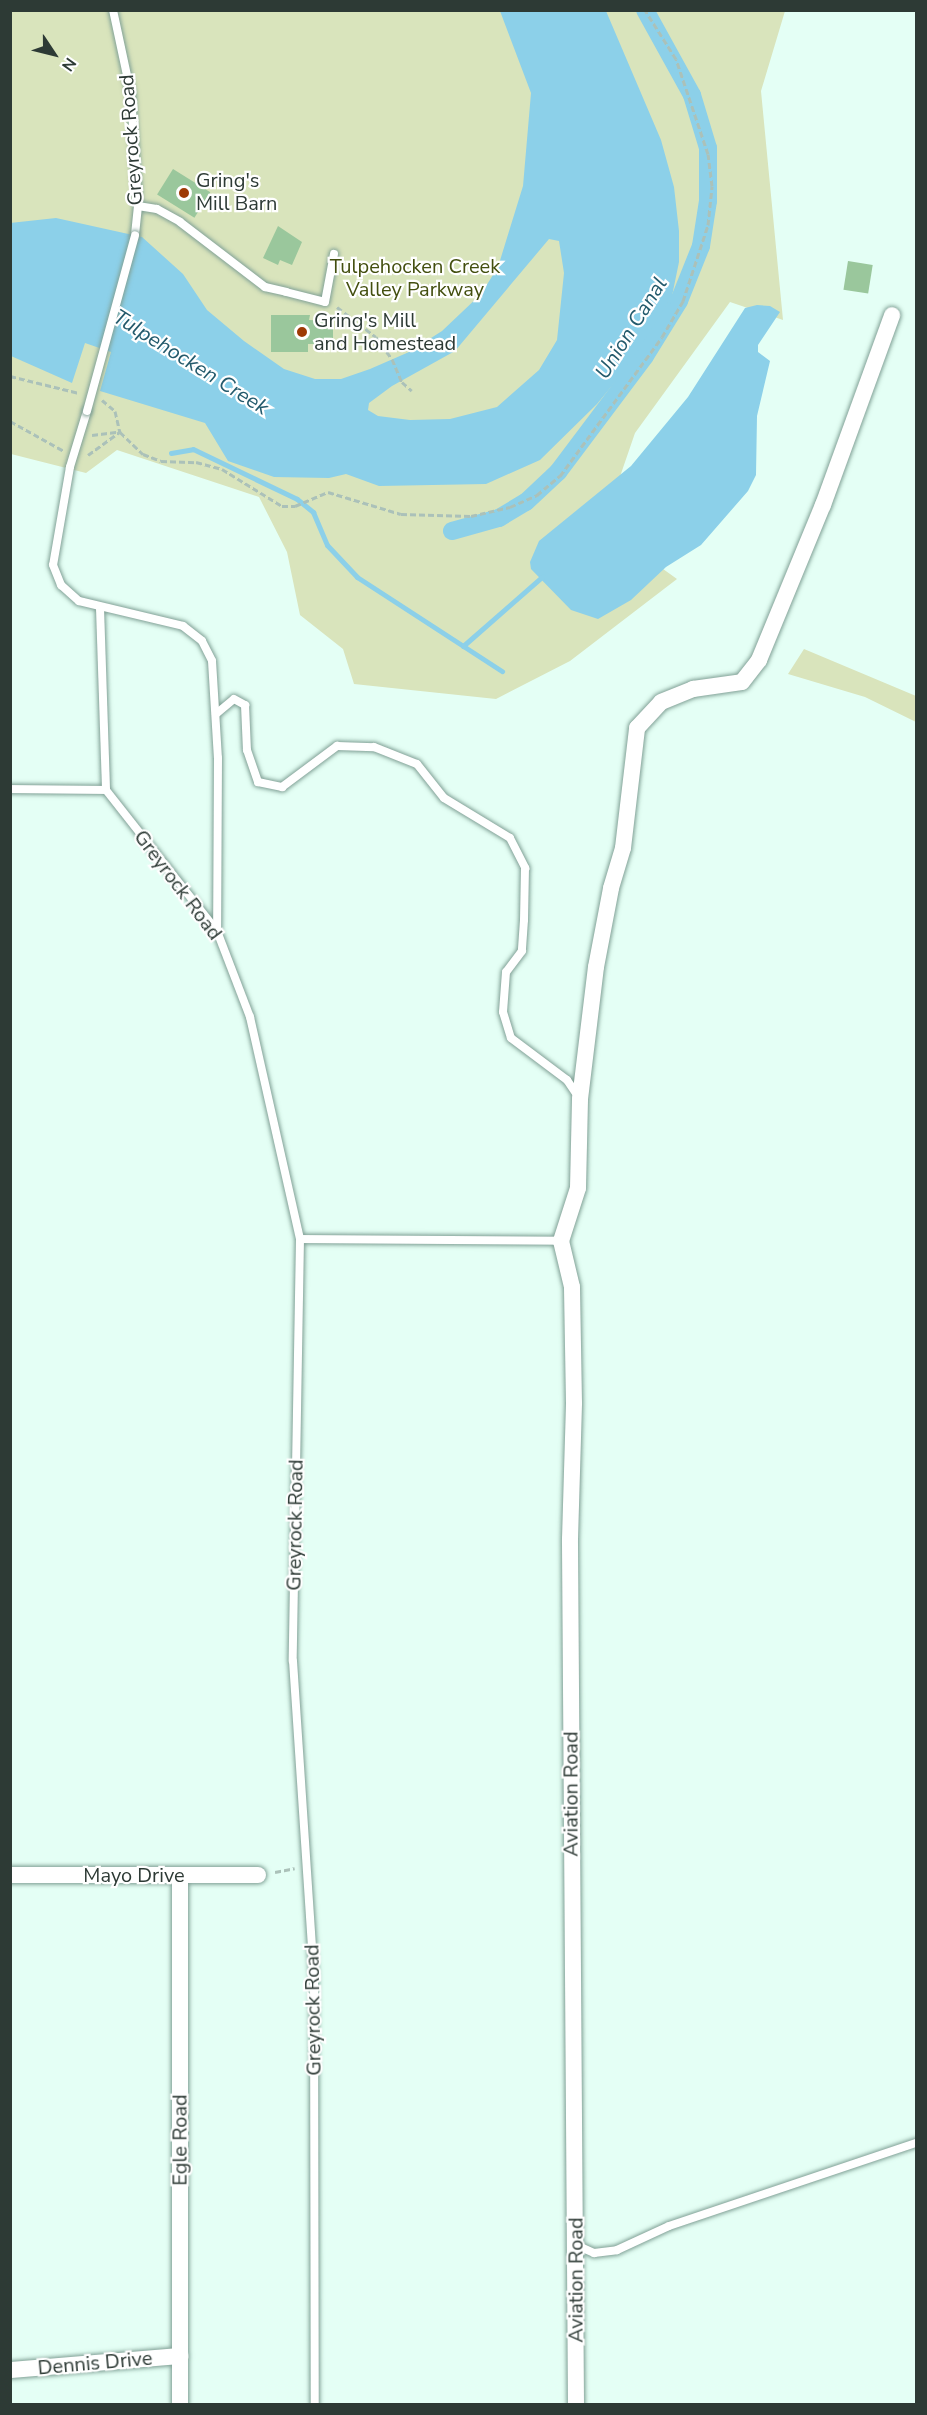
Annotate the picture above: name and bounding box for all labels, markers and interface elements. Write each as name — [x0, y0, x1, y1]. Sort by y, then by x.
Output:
north arrow — [24, 24, 84, 84]
text: N — [56, 53, 81, 76]
street label: Greyrock Road — [114, 74, 148, 206]
place label: Gring's Mill Barn — [196, 169, 277, 216]
marker: Gring's Mill Barn — [177, 186, 191, 200]
park label: Tulpehocken Creek Valley Parkway — [330, 255, 500, 302]
water label: Union Canal — [590, 272, 672, 384]
water label: Tulpehocken Creek — [108, 304, 274, 420]
place label: Gring's Mill and Homestead — [314, 308, 456, 355]
marker: Gring's Mill and Homestead — [295, 325, 309, 339]
street label: Greyrock Road — [129, 825, 227, 945]
street label: Greyrock Road — [282, 1459, 308, 1591]
street label: Aviation Road — [559, 1731, 583, 1857]
street label: Mayo Drive — [83, 1863, 185, 1887]
street label: Greyrock Road — [300, 1944, 326, 2076]
street label: Egle Road — [168, 2094, 192, 2186]
street label: Aviation Road — [564, 2217, 588, 2343]
street label: Dennis Drive — [37, 2346, 153, 2380]

